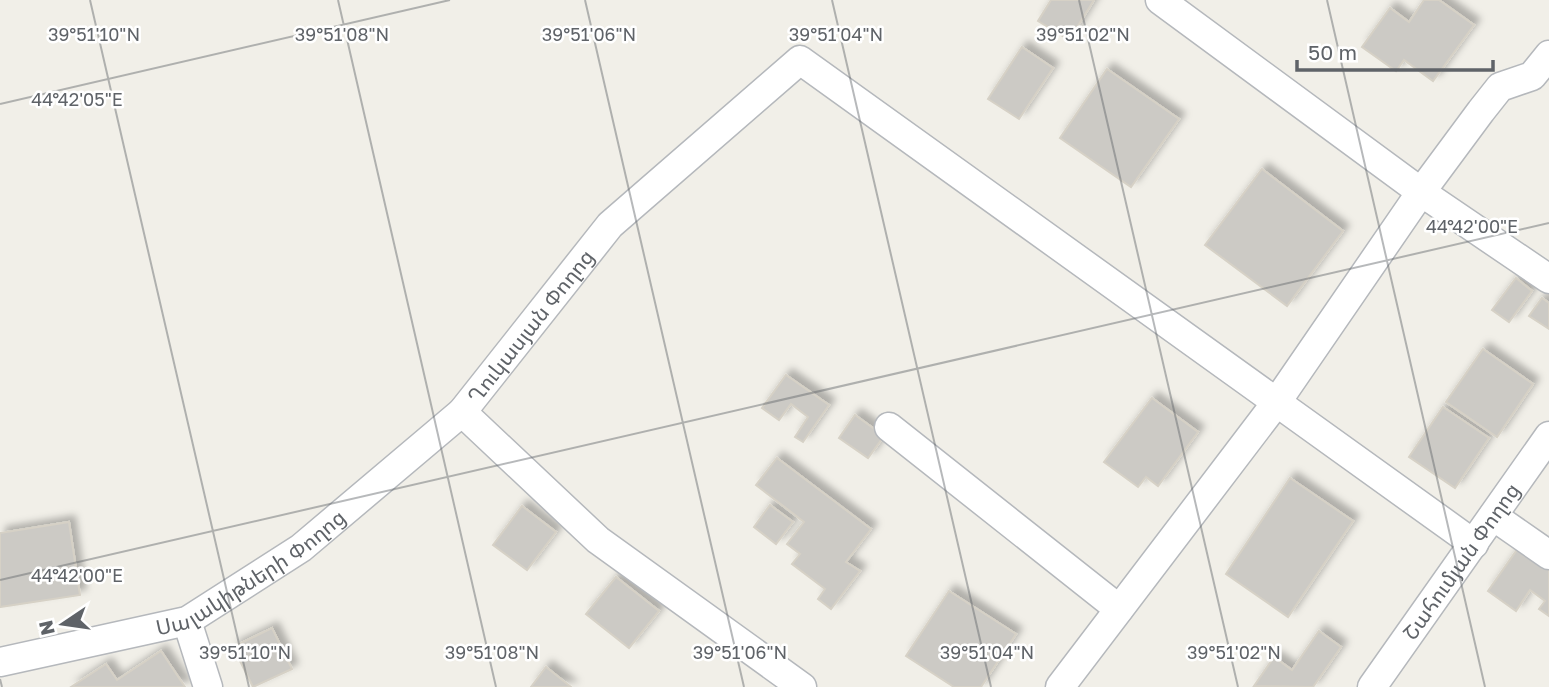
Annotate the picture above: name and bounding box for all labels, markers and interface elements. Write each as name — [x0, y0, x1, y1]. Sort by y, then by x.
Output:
text: 39°51'10"N — [48, 23, 140, 45]
text: 39°51'08"N — [295, 23, 389, 45]
text: 39°51'06"N — [542, 23, 636, 45]
text: 39°51'04"N — [789, 23, 883, 45]
text: 39°51'02"N — [1036, 23, 1130, 45]
scale bar — [1297, 28, 1493, 72]
text: 50 m — [1308, 39, 1357, 65]
text: 44°42'05"E — [31, 88, 123, 110]
text: 44°42'00"E — [1426, 215, 1518, 237]
street label: Ղուկասյան Փողոց — [461, 244, 599, 408]
street label: Շահումյան Փողոց — [1397, 478, 1525, 645]
street label: Սալակիթների Փողոց — [153, 504, 350, 641]
text: 44°42'00"E — [31, 564, 123, 586]
north arrow — [28, 589, 98, 659]
text: N — [33, 618, 59, 638]
text: 39°51'10"N — [199, 641, 291, 663]
text: 39°51'08"N — [445, 641, 539, 663]
text: 39°51'06"N — [693, 641, 787, 663]
text: 39°51'04"N — [940, 641, 1034, 663]
text: 39°51'02"N — [1187, 641, 1281, 663]

